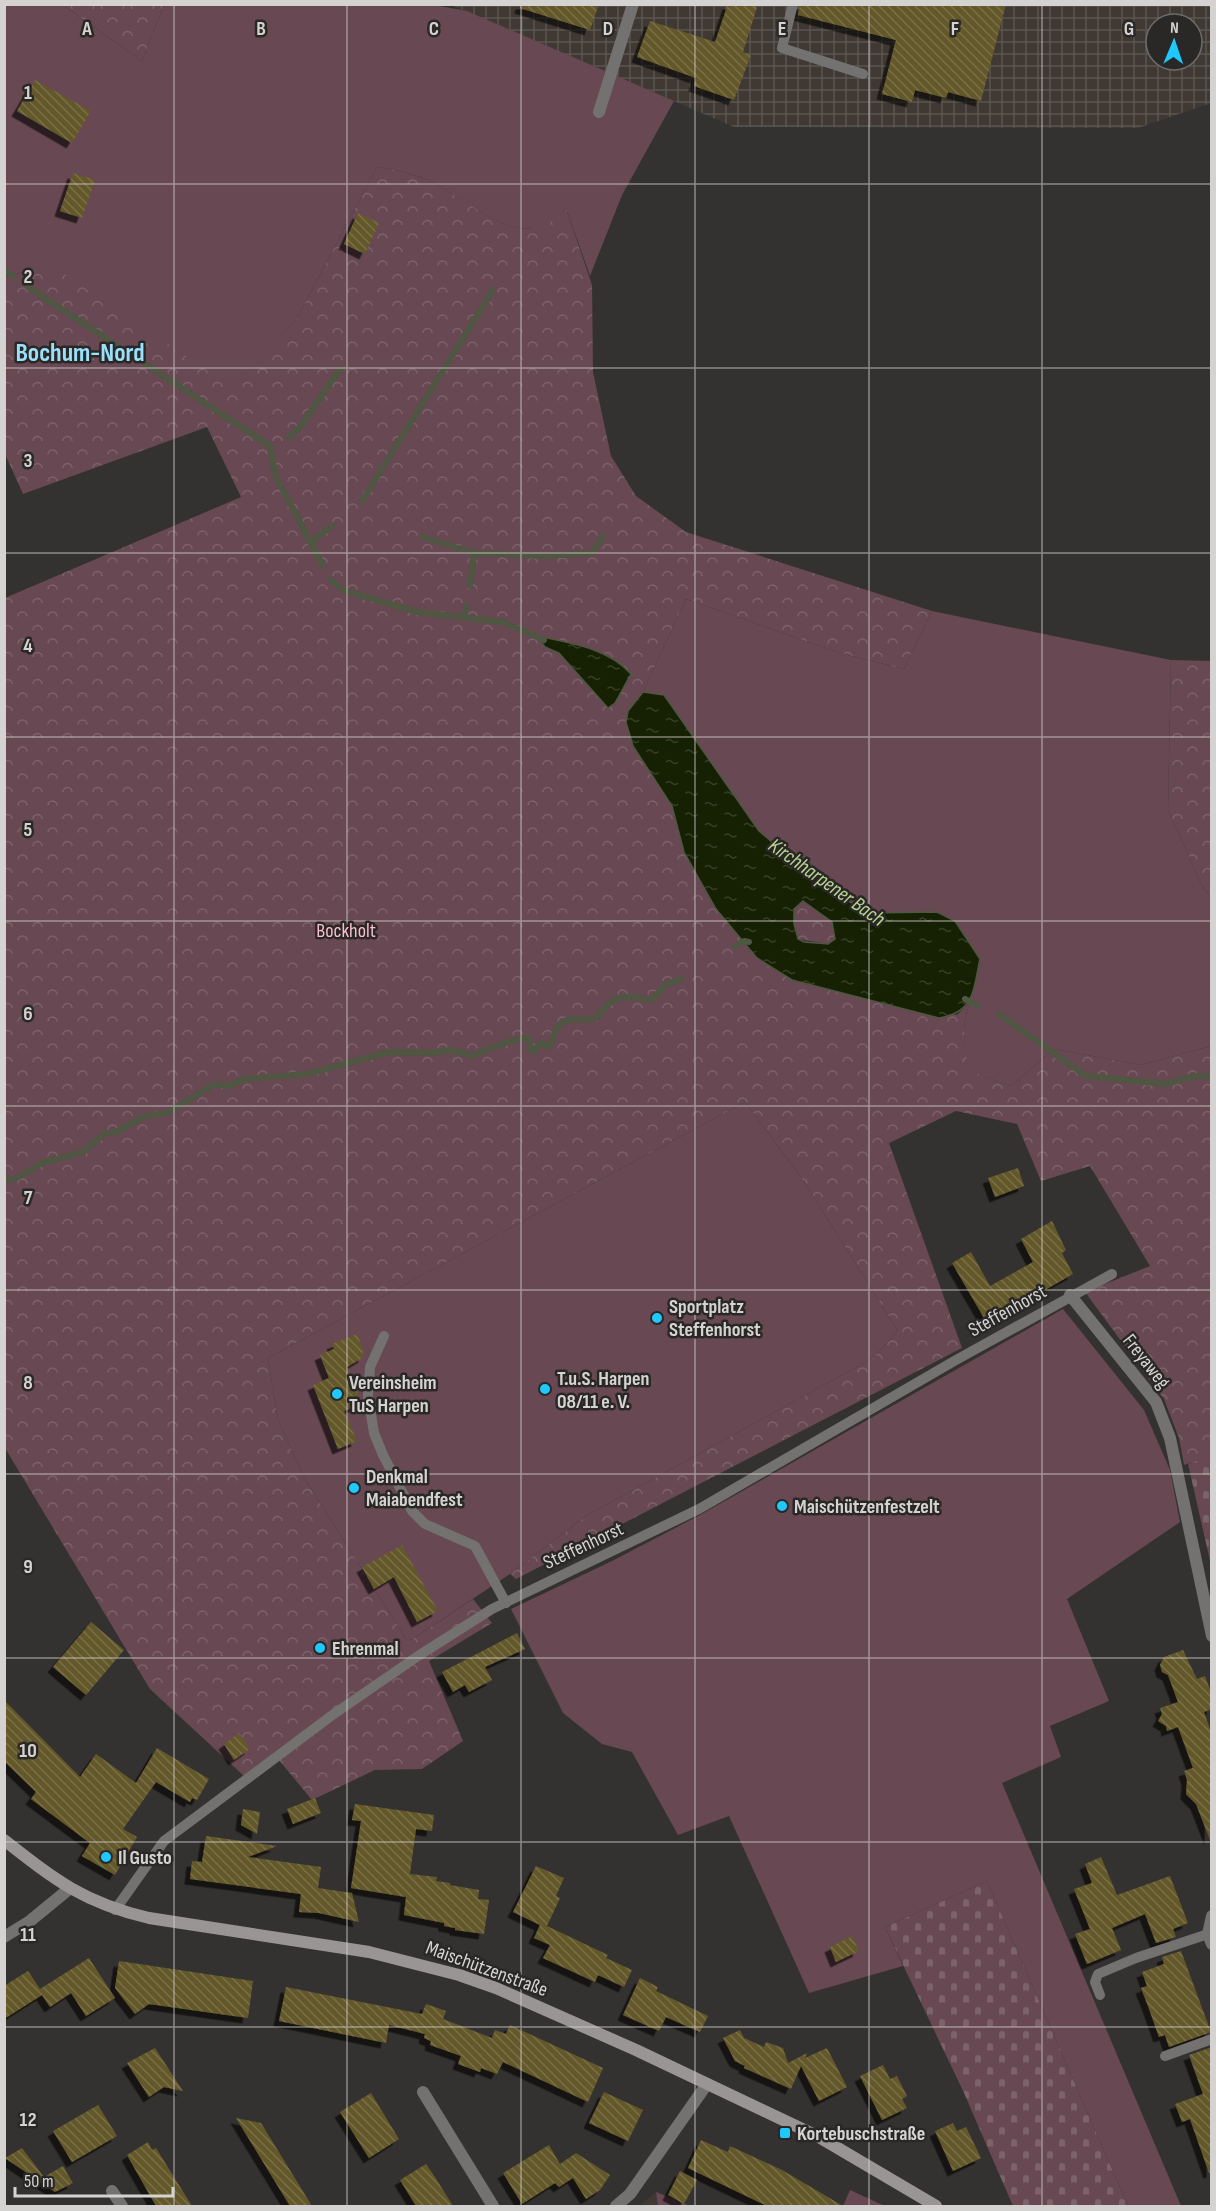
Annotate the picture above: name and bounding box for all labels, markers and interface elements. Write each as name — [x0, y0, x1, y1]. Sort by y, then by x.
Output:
north arrow — [1144, 12, 1204, 72]
text: A — [81, 17, 92, 41]
text: B — [256, 17, 266, 41]
text: C — [429, 17, 439, 41]
text: D — [603, 17, 613, 41]
text: E — [778, 17, 786, 41]
text: F — [951, 17, 959, 41]
text: G — [1124, 17, 1134, 41]
text: N — [1170, 19, 1179, 38]
text: 1 — [24, 81, 32, 105]
text: 2 — [24, 265, 32, 289]
district label: Bochum-Nord — [15, 338, 145, 369]
text: 3 — [24, 449, 33, 473]
text: 4 — [23, 634, 33, 658]
text: 5 — [24, 818, 33, 842]
water label: Kirchharpener Bach — [764, 833, 890, 932]
park label: Bockholt — [316, 919, 376, 943]
text: 6 — [23, 1002, 33, 1026]
text: 7 — [24, 1186, 33, 1210]
street label: Steffenhorst — [964, 1280, 1051, 1342]
place label: Sportplatz Steffenhorst — [669, 1295, 761, 1342]
marker: Sportplatz Steffenhorst — [650, 1311, 664, 1325]
street label: Freyaweg — [1117, 1329, 1175, 1394]
place label: T.u.S. Harpen 08/11 e. V. — [557, 1367, 649, 1414]
text: 8 — [23, 1371, 33, 1395]
place label: Vereinsheim TuS Harpen — [349, 1371, 437, 1418]
marker: T.u.S. Harpen 08/11 e. V. — [538, 1382, 552, 1396]
marker: Vereinsheim TuS Harpen — [330, 1387, 344, 1401]
place label: Denkmal Maiabendfest — [366, 1465, 463, 1512]
marker: Denkmal Maiabendfest — [347, 1481, 361, 1495]
place label: Maischützenfestzelt — [794, 1495, 940, 1519]
marker: Maischützenfestzelt — [775, 1499, 789, 1513]
street label: Steffenhorst — [539, 1517, 627, 1575]
text: 9 — [23, 1555, 33, 1579]
place label: Ehrenmal — [332, 1637, 398, 1661]
marker: Ehrenmal — [313, 1641, 327, 1655]
text: 10 — [19, 1739, 37, 1763]
place label: Il Gusto — [118, 1846, 172, 1870]
marker: Il Gusto — [99, 1850, 113, 1864]
text: 11 — [20, 1923, 36, 1947]
street label: Maischützenstraße — [422, 1936, 551, 2002]
text: 12 — [20, 2108, 36, 2132]
place label: Kortebuschstraße — [797, 2122, 925, 2146]
marker: Kortebuschstraße — [778, 2126, 792, 2140]
scale bar — [15, 2160, 172, 2198]
text: 50 m — [24, 2171, 54, 2192]

